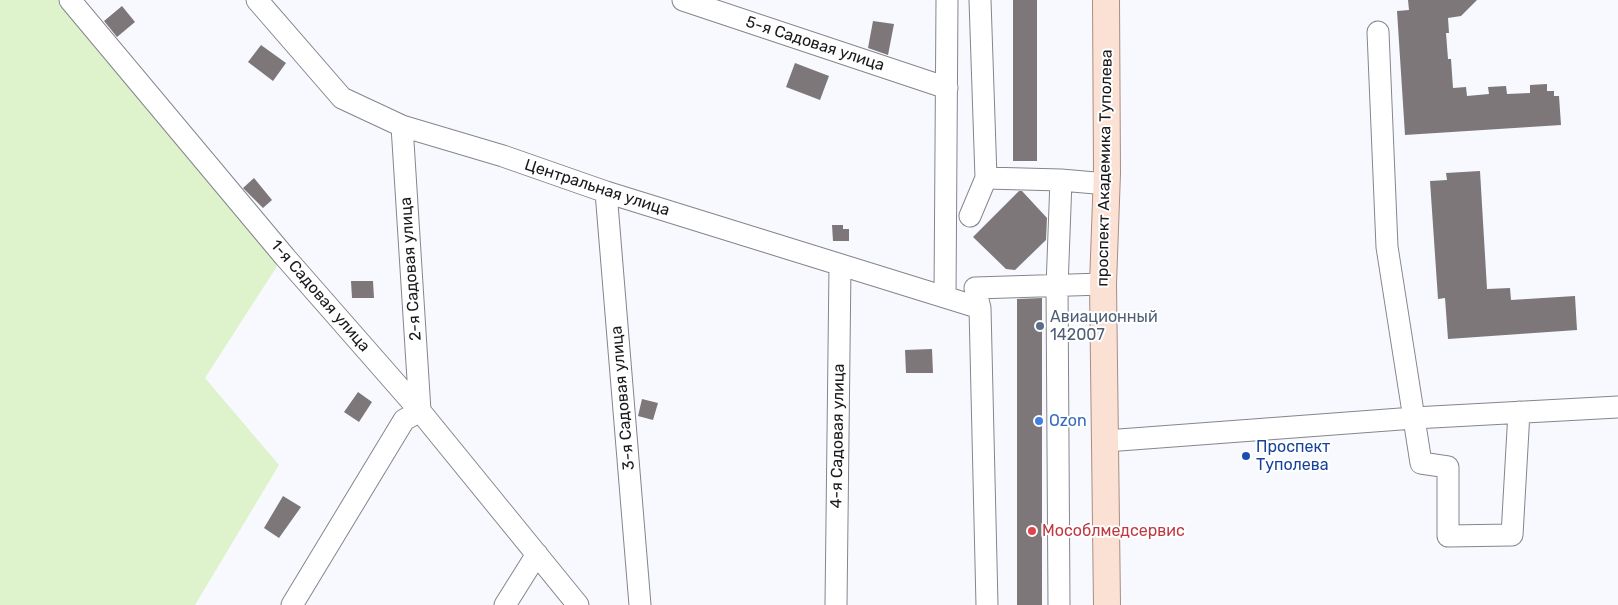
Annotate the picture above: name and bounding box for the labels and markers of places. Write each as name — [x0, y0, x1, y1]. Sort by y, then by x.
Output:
place label: Авиационный 142007 — [1050, 307, 1158, 345]
marker: Авиационный 142007 — [1034, 320, 1046, 332]
place label: Ozon — [1049, 411, 1087, 431]
marker: Ozon — [1033, 415, 1045, 427]
place label: Проспект Туполева — [1256, 437, 1330, 475]
marker: Проспект Туполева — [1240, 450, 1252, 462]
place label: Мособлмедсервис — [1042, 521, 1185, 541]
marker: Мособлмедсервис — [1026, 525, 1038, 537]

